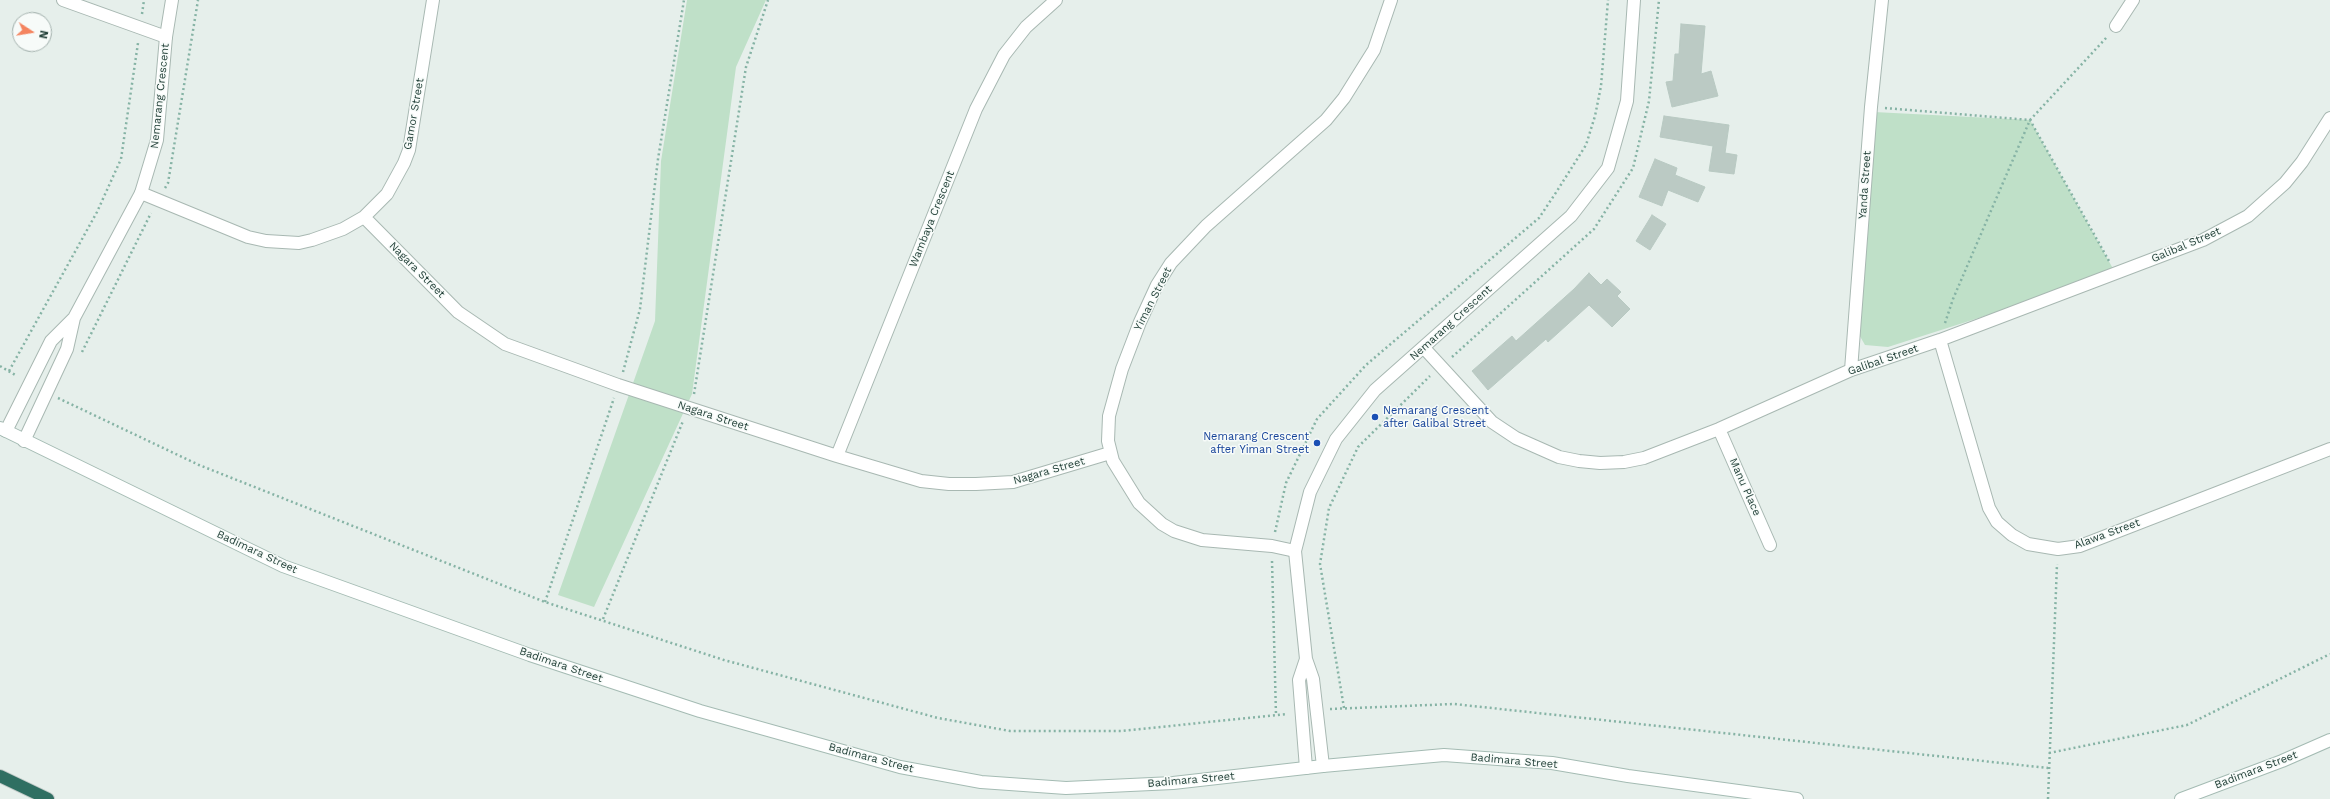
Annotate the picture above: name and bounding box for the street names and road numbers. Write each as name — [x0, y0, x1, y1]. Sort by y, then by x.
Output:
street label: Nemarang Crescent — [148, 43, 172, 149]
street label: Gamor Street — [401, 77, 427, 151]
street label: Yanda Street — [1856, 150, 1874, 220]
street label: Wambaya Crescent — [907, 169, 957, 269]
street label: Galibal Street — [2149, 225, 2223, 265]
street label: Nagara Street — [386, 239, 448, 301]
street label: Yiman Street — [1131, 265, 1175, 333]
street label: Nemarang Crescent — [1407, 283, 1495, 363]
street label: Galibal Street — [1846, 342, 1920, 378]
street label: Nagara Street — [676, 398, 750, 434]
street label: Nagara Street — [1012, 454, 1086, 488]
street label: Manu Place — [1726, 456, 1764, 518]
street label: Alawa Street — [2072, 516, 2142, 552]
street label: Badimara Street — [215, 528, 299, 576]
street label: Badimara Street — [518, 645, 604, 685]
street label: Badimara Street — [827, 740, 915, 776]
street label: Badimara Street — [2213, 748, 2299, 792]
street label: Badimara Street — [1470, 751, 1558, 771]
street label: Badimara Street — [1147, 770, 1235, 790]

